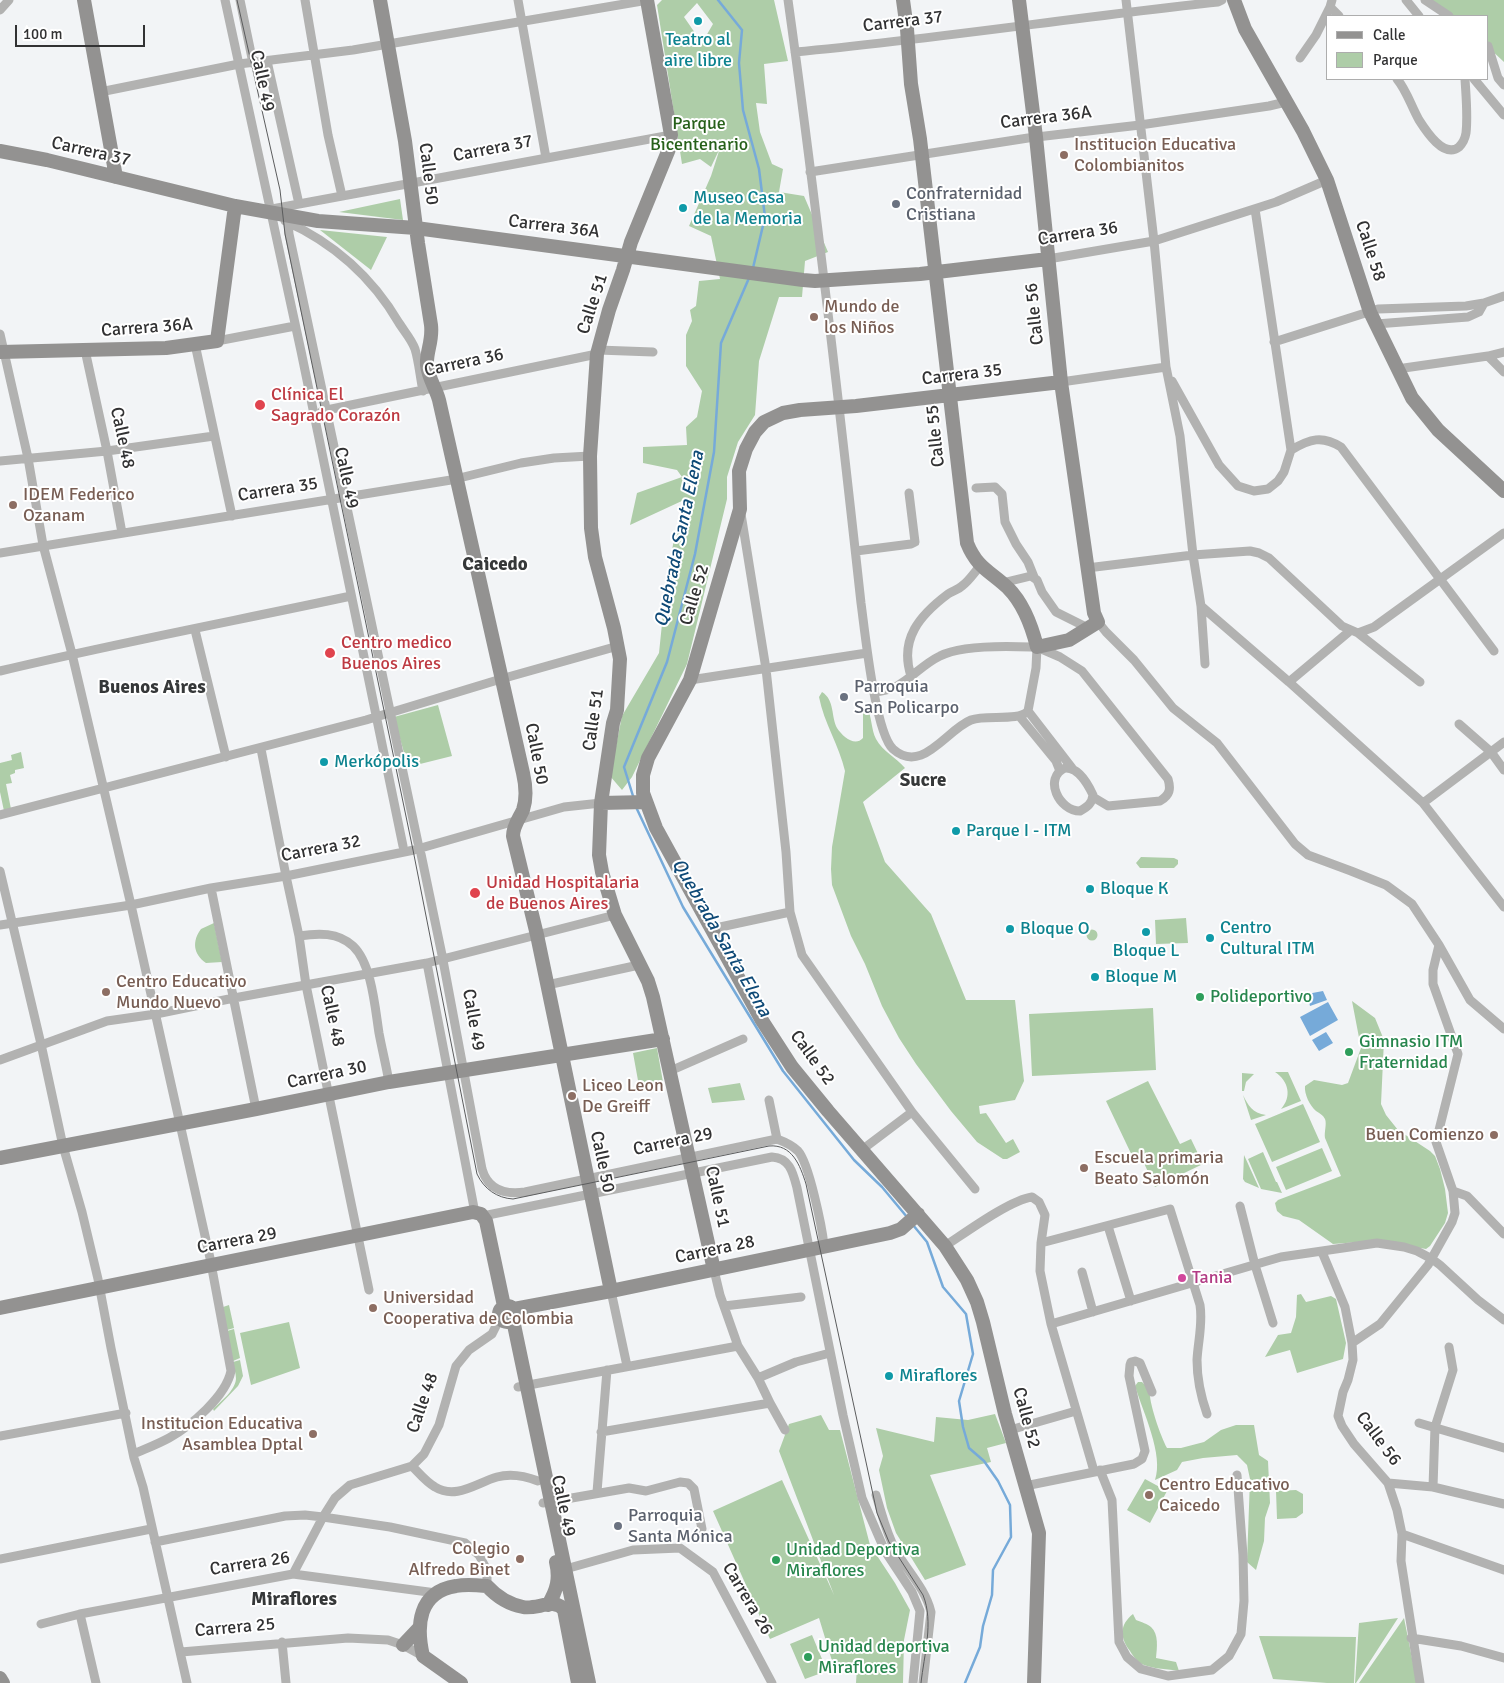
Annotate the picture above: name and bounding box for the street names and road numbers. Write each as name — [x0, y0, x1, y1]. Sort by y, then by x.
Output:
street label: Carrera 37 — [862, 6, 944, 38]
street label: Calle 49 — [245, 48, 279, 114]
street label: Carrera 36A — [999, 102, 1093, 134]
street label: Carrera 37 — [451, 131, 535, 167]
street label: Carrera 37 — [49, 132, 133, 172]
street label: Calle 50 — [413, 142, 443, 206]
street label: Carrera 36A — [507, 211, 601, 243]
street label: Carrera 36 — [1036, 217, 1120, 251]
street label: Calle 58 — [1350, 218, 1390, 284]
street label: Calle 51 — [573, 271, 613, 337]
street label: Calle 56 — [1021, 282, 1049, 346]
street label: Carrera 36A — [100, 314, 194, 342]
street label: Carrera 36 — [422, 344, 506, 382]
street label: Carrera 35 — [921, 359, 1003, 391]
street label: Calle 55 — [922, 404, 950, 468]
street label: Calle 48 — [105, 405, 139, 471]
street label: Calle 49 — [329, 445, 363, 511]
street label: Carrera 35 — [236, 473, 320, 507]
street label: Calle 52 — [676, 562, 714, 628]
street label: Calle 51 — [579, 688, 609, 752]
street label: Calle 50 — [519, 721, 553, 787]
street label: Carrera 32 — [279, 831, 363, 867]
street label: Calle 48 — [315, 983, 349, 1049]
street label: Calle 49 — [457, 987, 489, 1053]
street label: Calle 52 — [785, 1026, 839, 1090]
street label: Carrera 30 — [285, 1056, 369, 1094]
street label: Carrera 29 — [631, 1123, 715, 1161]
street label: Calle 50 — [585, 1129, 619, 1195]
street label: Calle 51 — [700, 1164, 734, 1230]
street label: Carrera 29 — [195, 1223, 279, 1259]
street label: Carrera 28 — [673, 1231, 757, 1269]
street label: Calle 48 — [403, 1370, 443, 1436]
street label: Calle 52 — [1007, 1385, 1045, 1451]
street label: Calle 56 — [1351, 1408, 1405, 1470]
street label: Calle 49 — [546, 1473, 580, 1539]
street label: Carrera 26 — [208, 1547, 292, 1581]
street label: Carrera 26 — [717, 1559, 777, 1639]
street label: Carrera 25 — [194, 1614, 276, 1642]

